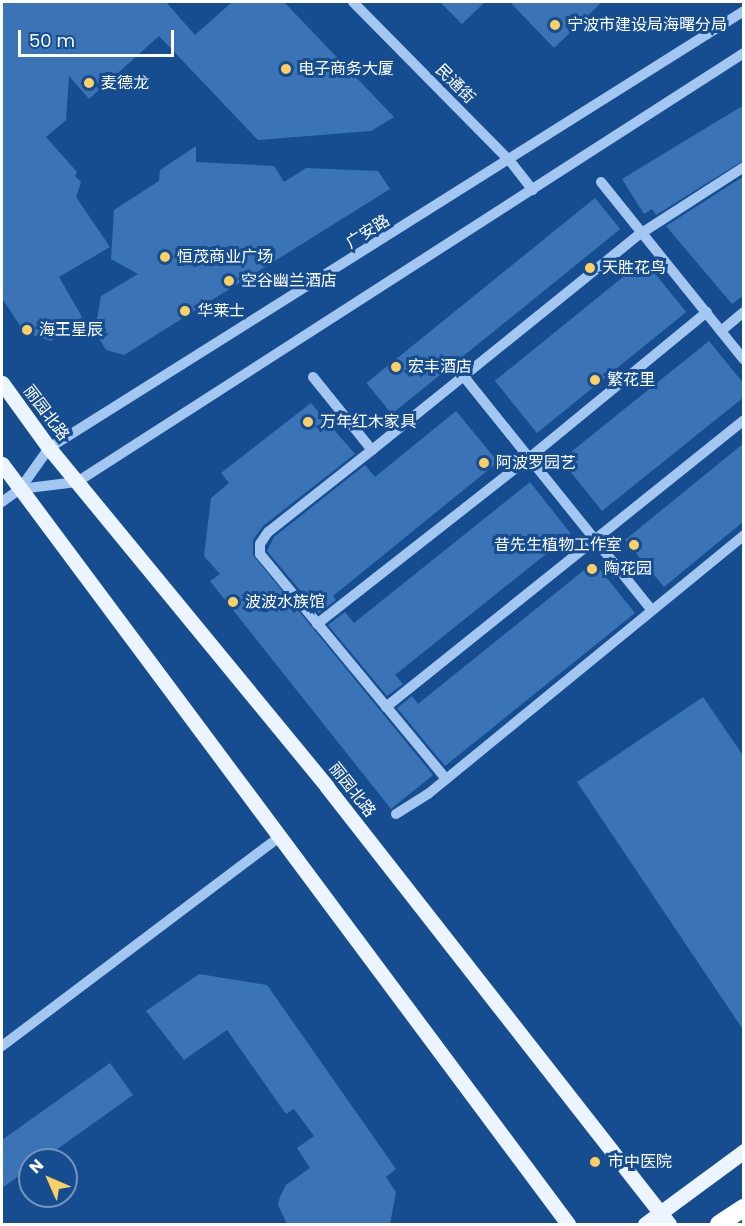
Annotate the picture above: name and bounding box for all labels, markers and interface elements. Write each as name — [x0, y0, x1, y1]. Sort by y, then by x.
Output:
place label: 宁波市建设局海曙分局 — [567, 15, 727, 35]
scale bar — [21, 18, 177, 56]
marker: 宁波市建设局海曙分局 — [548, 18, 562, 32]
text: 50 m — [29, 28, 75, 53]
place label: 电子商务大厦 — [298, 59, 394, 79]
street label: 民通街 — [431, 60, 479, 108]
marker: 电子商务大厦 — [279, 62, 293, 76]
place label: 麦德龙 — [101, 73, 149, 93]
marker: 麦德龙 — [82, 76, 96, 90]
street label: 广安路 — [343, 211, 393, 253]
place label: 恒茂商业广场 — [177, 247, 273, 267]
marker: 恒茂商业广场 — [158, 250, 172, 264]
place label: 天胜花鸟 — [602, 258, 666, 278]
marker: 天胜花鸟 — [583, 261, 597, 275]
place label: 空谷幽兰酒店 — [241, 271, 337, 291]
marker: 空谷幽兰酒店 — [222, 274, 236, 288]
place label: 华莱士 — [197, 301, 245, 321]
marker: 华莱士 — [178, 304, 192, 318]
place label: 海王星辰 — [39, 320, 103, 340]
marker: 海王星辰 — [20, 323, 34, 337]
place label: 宏丰酒店 — [408, 357, 472, 377]
marker: 宏丰酒店 — [389, 360, 403, 374]
place label: 繁花里 — [607, 370, 655, 390]
marker: 繁花里 — [588, 373, 602, 387]
street label: 丽园北路 — [19, 382, 73, 444]
place label: 万年红木家具 — [320, 412, 416, 432]
marker: 万年红木家具 — [301, 415, 315, 429]
place label: 阿波罗园艺 — [496, 453, 576, 473]
marker: 阿波罗园艺 — [477, 456, 491, 470]
place label: 昔先生植物工作室 — [494, 535, 622, 555]
marker: 昔先生植物工作室 — [627, 538, 641, 552]
place label: 陶花园 — [604, 559, 652, 579]
marker: 陶花园 — [585, 562, 599, 576]
place label: 波波水族馆 — [245, 592, 325, 612]
marker: 波波水族馆 — [226, 595, 240, 609]
street label: 丽园北路 — [325, 759, 379, 821]
north arrow — [18, 1148, 78, 1208]
place label: 市中医院 — [608, 1152, 672, 1172]
marker: 市中医院 — [586, 1153, 604, 1171]
text: N — [24, 1154, 49, 1179]

